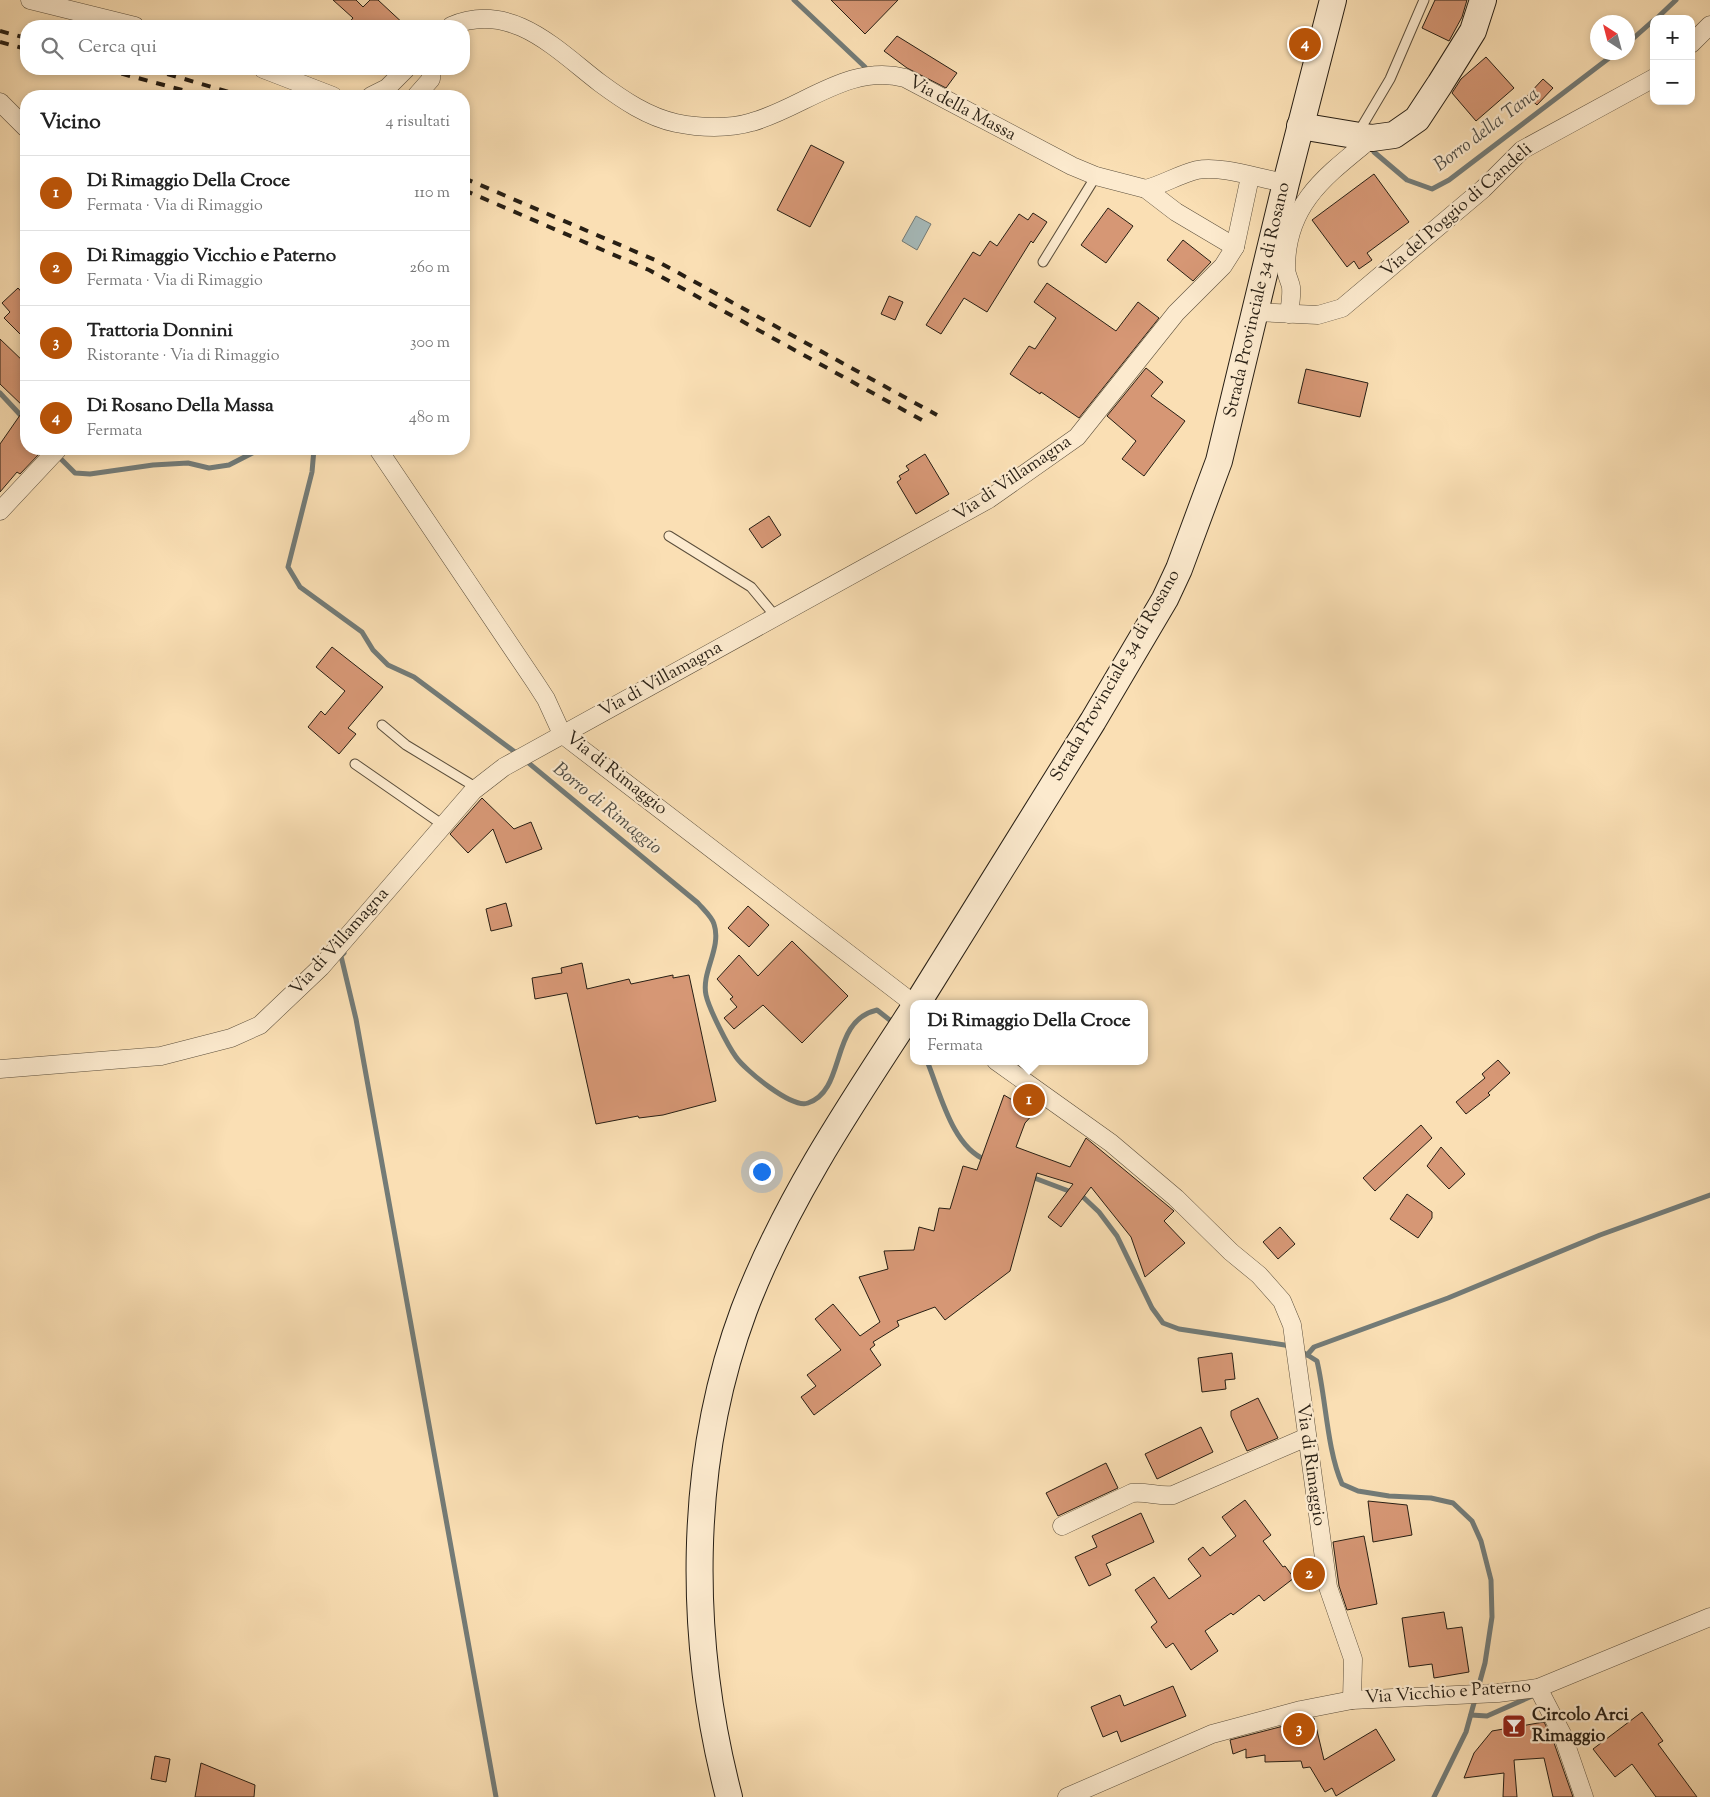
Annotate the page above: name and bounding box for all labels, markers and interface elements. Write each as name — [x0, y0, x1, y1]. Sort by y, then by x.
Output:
north arrow — [1590, 15, 1635, 60]
map controls — [1650, 15, 1695, 105]
button: + — [1650, 15, 1695, 60]
search box — [20, 20, 470, 75]
pin: 4 — [1289, 25, 1321, 63]
icon: search — [38, 34, 66, 62]
text: Cerca qui — [78, 34, 157, 61]
button: − — [1650, 60, 1695, 105]
street label: Via della Massa — [904, 70, 1020, 148]
water label: Borro della Tana — [1429, 81, 1545, 179]
text: Vicino — [40, 108, 101, 138]
text: 4 risultati — [385, 111, 450, 134]
street label: Via del Poggio di Candeli — [1375, 138, 1539, 284]
text: Di Rimaggio Della Croce — [87, 168, 290, 195]
street label: Strada Provinciale 34 di Rosano — [1218, 180, 1298, 420]
text: 1 — [53, 182, 59, 205]
text: 110 m — [414, 182, 450, 205]
text: Fermata · Via di Rimaggio — [87, 195, 263, 218]
text: Di Rimaggio Vicchio e Paterno — [87, 243, 336, 270]
text: 2 — [52, 257, 60, 280]
text: 260 m — [409, 257, 450, 280]
text: Fermata · Via di Rimaggio — [87, 270, 263, 293]
text: Trattoria Donnini — [87, 318, 233, 345]
text: 3 — [53, 332, 59, 355]
text: 300 m — [410, 332, 450, 355]
text: Ristorante · Via di Rimaggio — [87, 345, 279, 368]
text: Di Rosano Della Massa — [87, 393, 274, 420]
text: 4 — [52, 407, 60, 430]
text: 480 m — [409, 407, 450, 430]
text: Fermata — [87, 420, 142, 443]
street label: Via di Villamagna — [949, 430, 1077, 528]
street label: Strada Provinciale 34 di Rosano — [1045, 565, 1188, 787]
street label: Via di Villamagna — [595, 635, 727, 725]
street label: Via di Rimaggio — [559, 726, 673, 822]
water label: Borro di Rimaggio — [547, 756, 667, 862]
street label: Via di Villamagna — [284, 882, 396, 1002]
popup — [910, 1000, 1148, 1065]
text: Di Rimaggio Della Croce — [927, 1008, 1131, 1035]
text: Fermata — [927, 1035, 983, 1058]
pin: 1 — [1013, 1081, 1045, 1119]
your location — [749, 1159, 775, 1185]
street label: Via di Rimaggio — [1289, 1402, 1331, 1528]
pin: 2 — [1293, 1555, 1325, 1593]
street label: Via Vicchio e Paterno — [1364, 1674, 1532, 1712]
place label: Circolo Arci Rimaggio — [1532, 1703, 1630, 1750]
pin: 3 — [1283, 1710, 1315, 1748]
bar icon: Circolo Arci Rimaggio — [1501, 1713, 1527, 1739]

